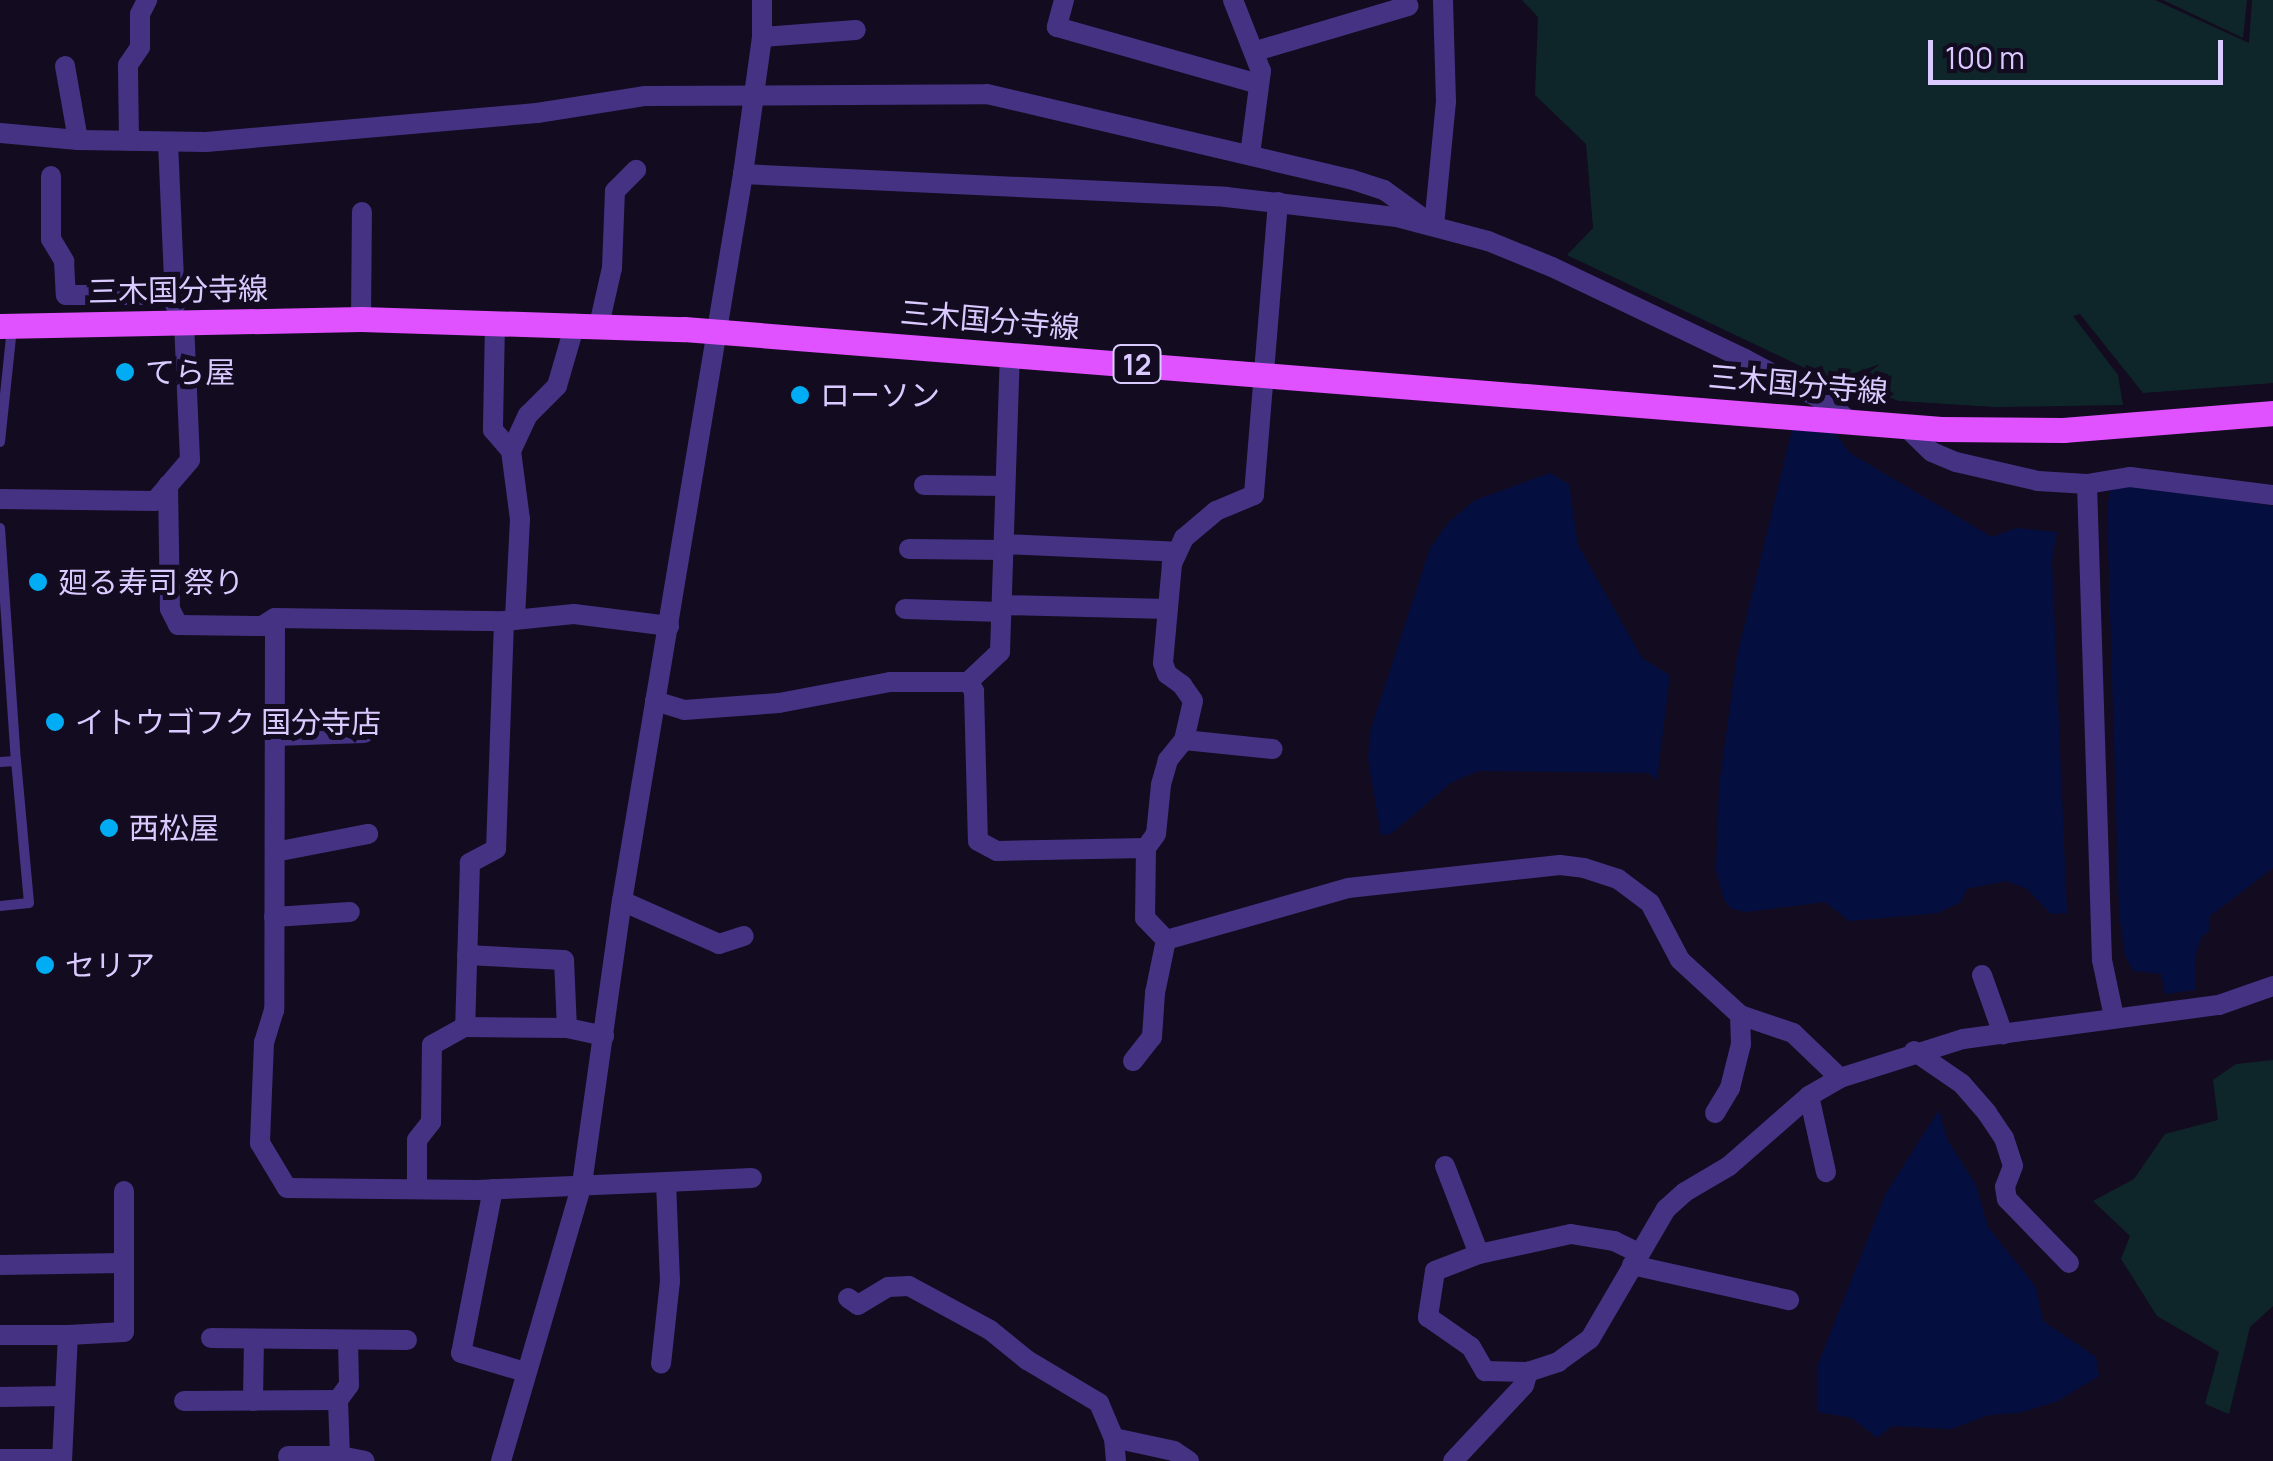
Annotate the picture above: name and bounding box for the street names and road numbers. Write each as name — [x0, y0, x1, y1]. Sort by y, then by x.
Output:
street label: 三木国分寺線 — [88, 270, 268, 310]
street label: 三木国分寺線 — [899, 294, 1081, 346]
road number: 12 — [1112, 341, 1162, 387]
street label: 三木国分寺線 — [1707, 358, 1889, 410]

